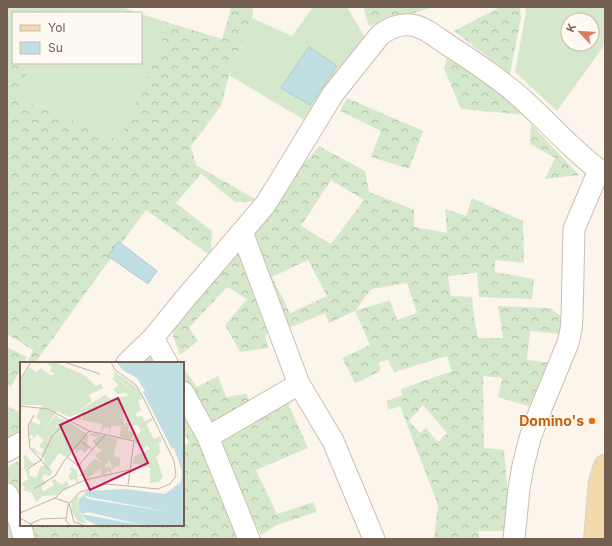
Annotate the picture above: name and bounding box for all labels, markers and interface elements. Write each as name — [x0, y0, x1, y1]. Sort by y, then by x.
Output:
legend — [12, 12, 142, 64]
north arrow — [560, 12, 600, 52]
text: Yol — [48, 20, 65, 35]
text: K — [563, 21, 579, 34]
text: Su — [48, 40, 63, 55]
inset map — [20, 362, 184, 526]
place label: Domino's — [519, 412, 584, 429]
marker: Domino's — [587, 416, 597, 426]

